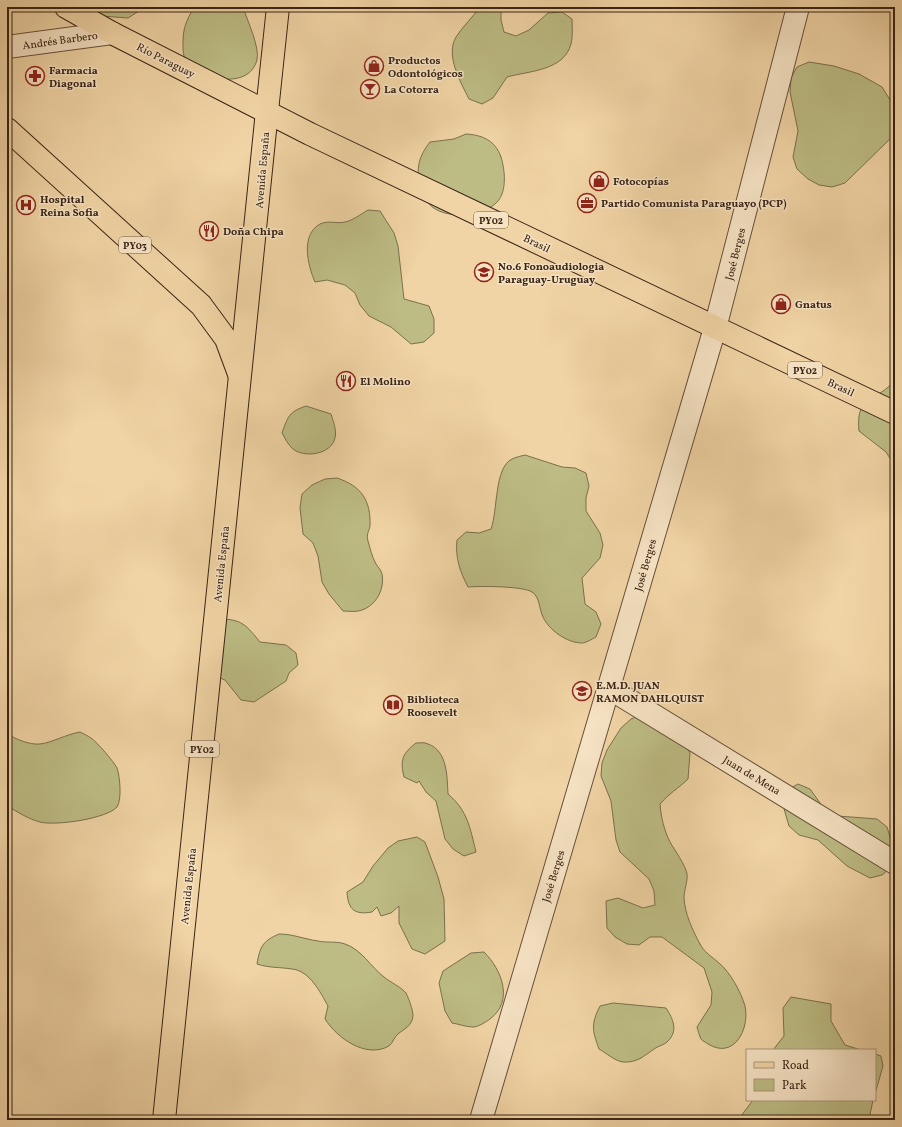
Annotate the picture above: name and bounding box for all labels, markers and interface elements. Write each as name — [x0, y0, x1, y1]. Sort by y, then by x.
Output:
street label: Andrés Barbero — [22, 29, 99, 54]
street label: Río Paraguay — [133, 40, 197, 83]
place label: Productos Odontológicos — [388, 54, 463, 82]
shop icon: Productos Odontológicos — [363, 55, 385, 77]
place label: Farmacia Diagonal — [49, 64, 98, 92]
pharmacy icon: Farmacia Diagonal — [24, 65, 46, 87]
bar icon: La Cotorra — [359, 78, 381, 100]
place label: La Cotorra — [384, 83, 439, 98]
street label: Avenida España — [253, 131, 274, 209]
shop icon: Fotocopías — [588, 170, 610, 192]
place label: Fotocopías — [613, 175, 669, 190]
office icon: Partido Comunista Paraguayo (PCP) — [576, 192, 598, 214]
place label: Hospital Reina Sofia — [40, 193, 99, 221]
hospital icon: Hospital Reina Sofia — [15, 194, 37, 216]
place label: Partido Comunista Paraguayo (PCP) — [601, 197, 787, 212]
road number: PY02 — [474, 212, 508, 228]
restaurant icon: Doña Chipa — [198, 220, 220, 242]
place label: Doña Chipa — [223, 225, 284, 240]
street label: José Berges — [723, 226, 750, 282]
street label: Brasil — [520, 231, 552, 257]
road number: PY03 — [119, 237, 151, 253]
place label: No.6 Fonoaudiologia Paraguay-Uruguay — [498, 260, 604, 288]
school or university icon: No.6 Fonoaudiologia Paraguay-Uruguay — [473, 261, 495, 283]
shop icon: Gnatus — [770, 293, 792, 315]
place label: Gnatus — [795, 298, 832, 313]
road number: PY02 — [788, 362, 822, 378]
restaurant icon: El Molino — [335, 370, 357, 392]
place label: El Molino — [360, 375, 410, 390]
street label: Brasil — [824, 376, 856, 401]
street label: Avenida España — [211, 525, 234, 603]
street label: José Berges — [632, 537, 661, 593]
place label: E.M.D. JUAN RAMON DAHLQUIST — [596, 679, 704, 707]
school or university icon: E.M.D. JUAN RAMON DAHLQUIST — [571, 680, 593, 702]
place label: Biblioteca Roosevelt — [407, 693, 459, 721]
library icon: Biblioteca Roosevelt — [382, 694, 404, 716]
road number: PY02 — [185, 741, 219, 757]
street label: Juan de Mena — [720, 753, 783, 800]
street label: Avenida España — [178, 847, 201, 925]
street label: José Berges — [539, 848, 570, 904]
legend — [746, 1049, 876, 1101]
text: Road — [782, 1058, 809, 1074]
text: Park — [782, 1078, 807, 1094]

